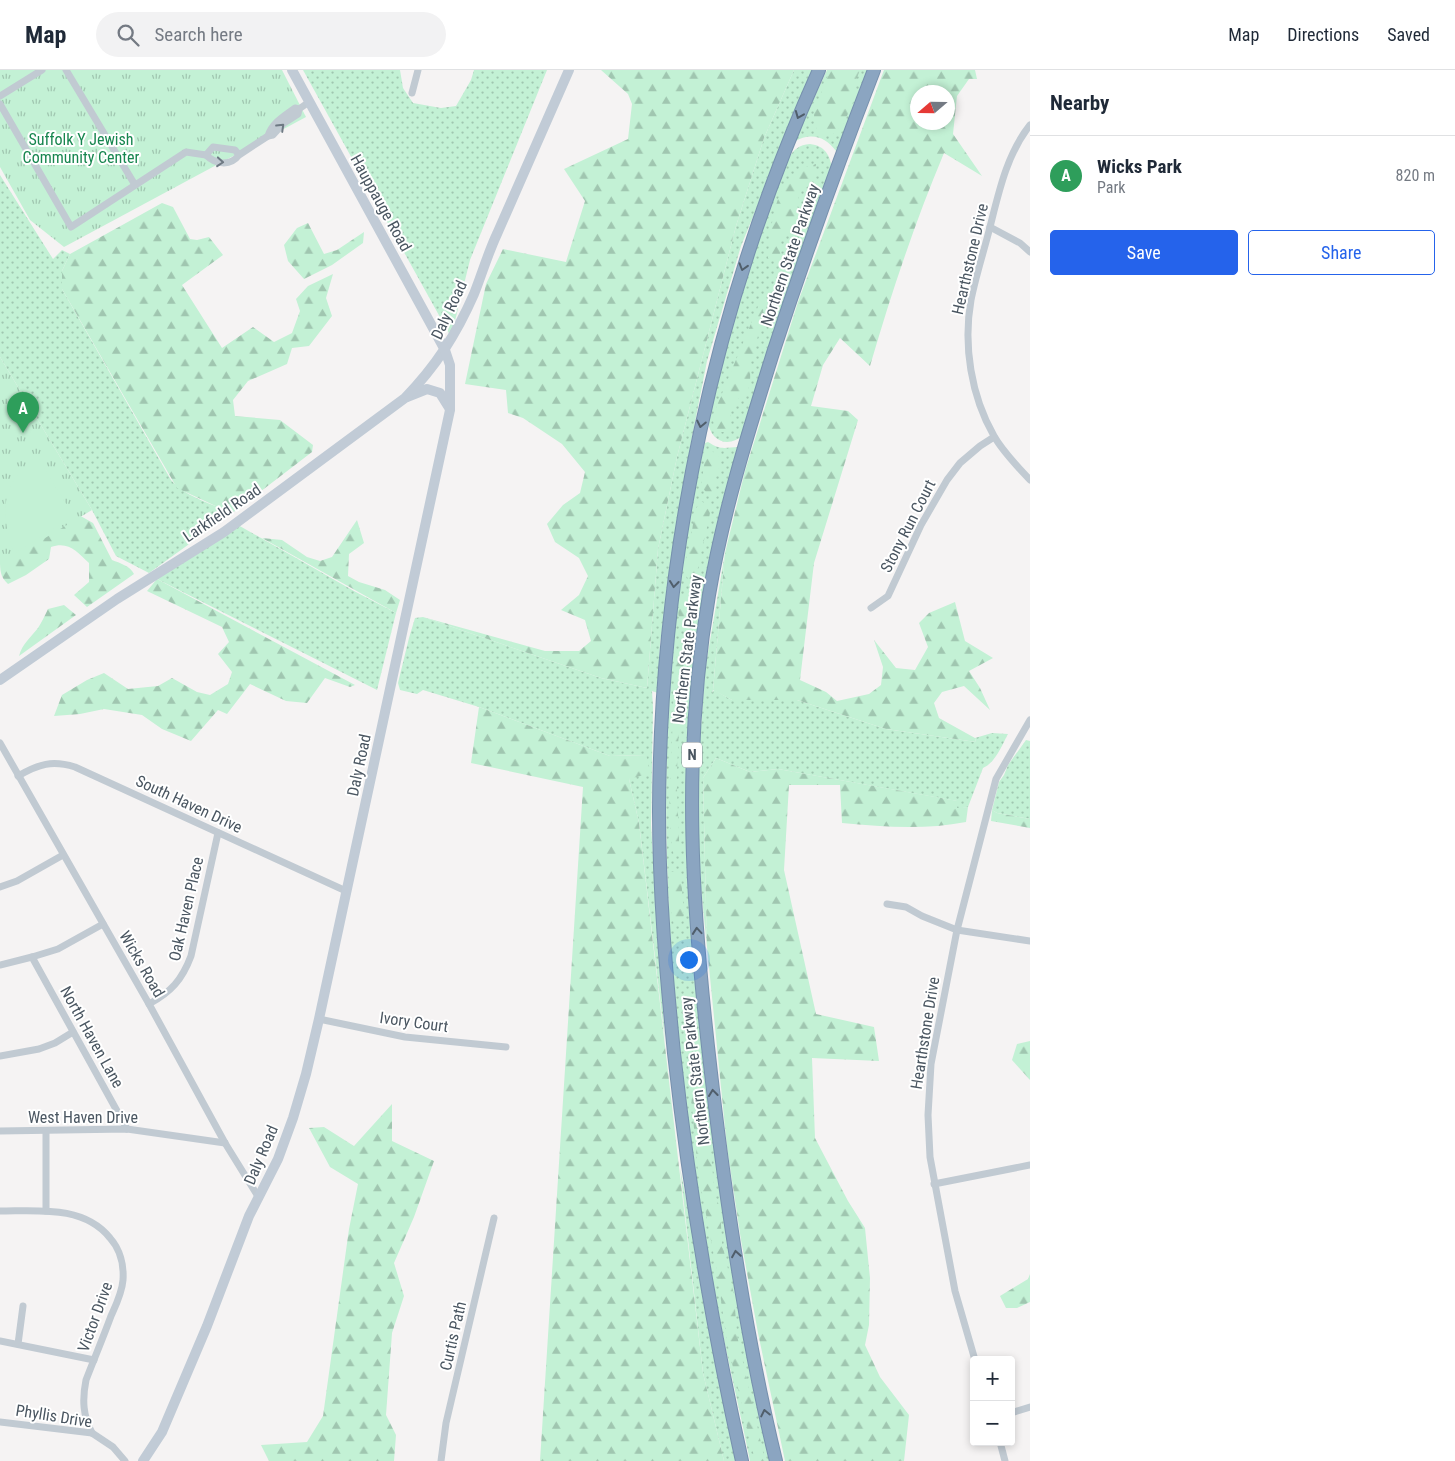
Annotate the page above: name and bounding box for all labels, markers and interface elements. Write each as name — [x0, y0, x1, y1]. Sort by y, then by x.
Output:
search box — [96, 12, 446, 57]
text: Map — [25, 21, 66, 49]
icon: search — [114, 21, 142, 49]
text: Search here — [154, 23, 243, 46]
text: Map — [1228, 24, 1259, 45]
text: Directions — [1287, 24, 1359, 45]
text: Saved — [1387, 24, 1430, 45]
north arrow — [910, 85, 955, 130]
text: Nearby — [1050, 91, 1109, 115]
one-way arrow — [795, 110, 805, 119]
one-way arrow — [276, 124, 285, 133]
park label: Suffolk Y Jewish Community Center — [23, 130, 140, 167]
street label: Hauppauge Road — [347, 151, 415, 255]
text: Wicks Park — [1097, 155, 1182, 178]
one-way arrow — [216, 156, 224, 167]
text: A — [1061, 166, 1071, 185]
text: 820 m — [1396, 166, 1435, 185]
text: Park — [1097, 178, 1126, 197]
street label: Northern State Parkway — [757, 181, 823, 329]
street label: Hearthstone Drive — [948, 202, 992, 316]
button: Save — [1050, 230, 1238, 275]
button: Share — [1248, 230, 1435, 275]
one-way arrow — [739, 263, 749, 271]
street label: Daly Road — [427, 277, 471, 343]
pin: A — [7, 392, 39, 433]
one-way arrow — [696, 420, 707, 429]
street label: Stony Run Court — [876, 476, 940, 576]
street label: Larkfield Road — [179, 480, 265, 546]
street label: Northern State Parkway — [668, 573, 706, 724]
one-way arrow — [669, 581, 680, 589]
street label: Daly Road — [343, 732, 375, 798]
road number: N — [682, 742, 702, 768]
street label: South Haven Drive — [133, 771, 245, 837]
street label: Oak Haven Place — [165, 855, 207, 963]
street label: Wicks Road — [115, 927, 169, 1001]
one-way arrow — [691, 927, 702, 935]
your location — [676, 947, 702, 973]
street label: Hearthstone Drive — [907, 975, 943, 1091]
street label: North Haven Lane — [56, 983, 128, 1091]
street label: Northern State Parkway — [676, 995, 714, 1146]
street label: Ivory Court — [379, 1008, 450, 1036]
one-way arrow — [708, 1088, 719, 1096]
street label: West Haven Drive — [28, 1108, 138, 1127]
street label: Daly Road — [240, 1122, 282, 1188]
one-way arrow — [731, 1249, 741, 1258]
street label: Victor Drive — [74, 1279, 116, 1355]
street label: Curtis Path — [436, 1300, 470, 1372]
map controls — [970, 1356, 1015, 1446]
button: + — [970, 1356, 1015, 1401]
street label: Phyllis Drive — [14, 1401, 94, 1431]
button: − — [970, 1401, 1015, 1446]
one-way arrow — [760, 1409, 771, 1418]

